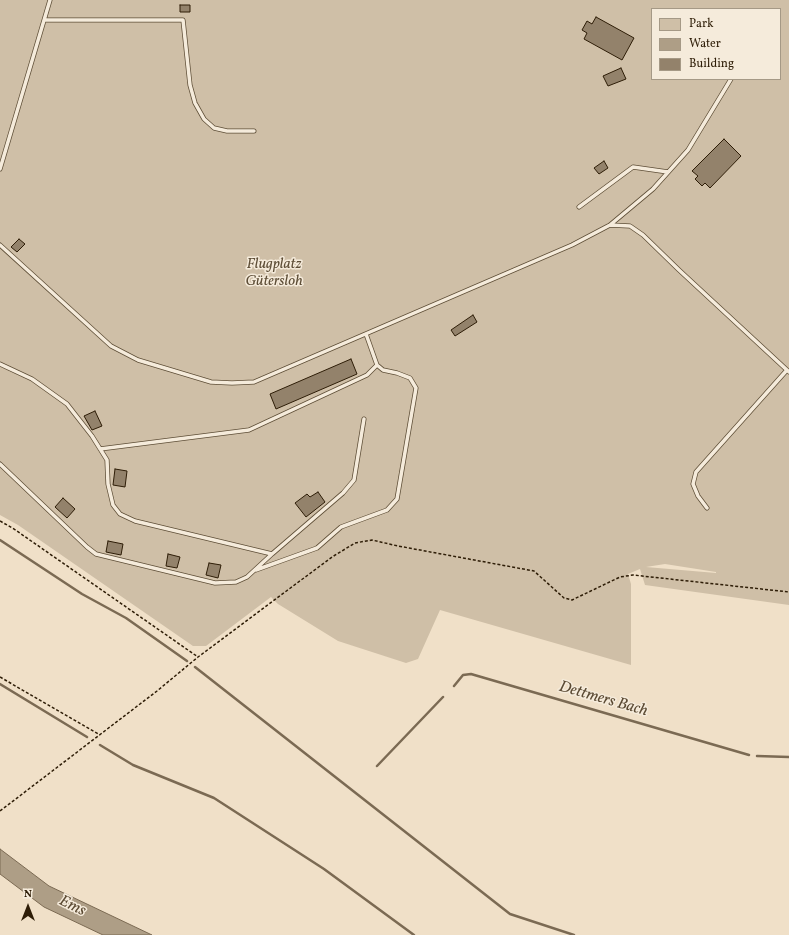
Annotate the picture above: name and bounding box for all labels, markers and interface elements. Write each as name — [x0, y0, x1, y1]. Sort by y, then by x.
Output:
legend — [651, 8, 781, 80]
text: Park — [689, 16, 714, 32]
text: Water — [689, 36, 721, 52]
text: Building — [689, 56, 734, 72]
park label: Flugplatz Gütersloh — [245, 256, 303, 291]
water label: Dettmers Bach — [556, 678, 650, 722]
north arrow — [8, 887, 48, 927]
text: N — [24, 887, 32, 902]
water label: Ems — [55, 892, 89, 922]

